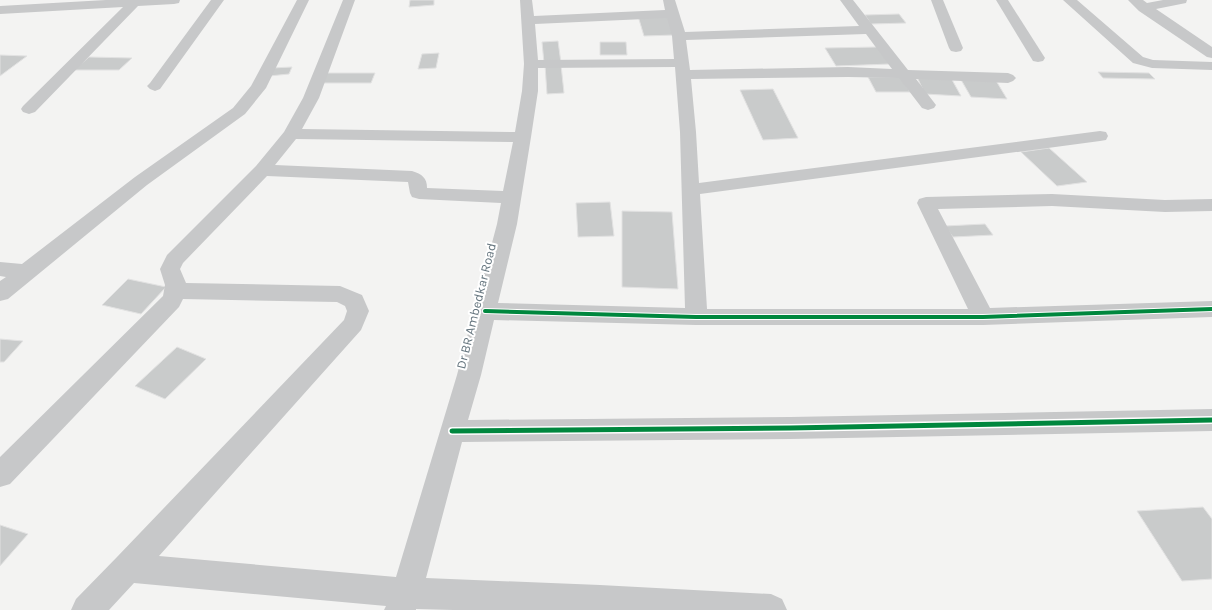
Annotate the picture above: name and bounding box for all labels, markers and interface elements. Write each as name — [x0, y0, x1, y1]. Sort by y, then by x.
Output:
street label: Dr BR Ambedkar Road — [453, 241, 499, 371]

